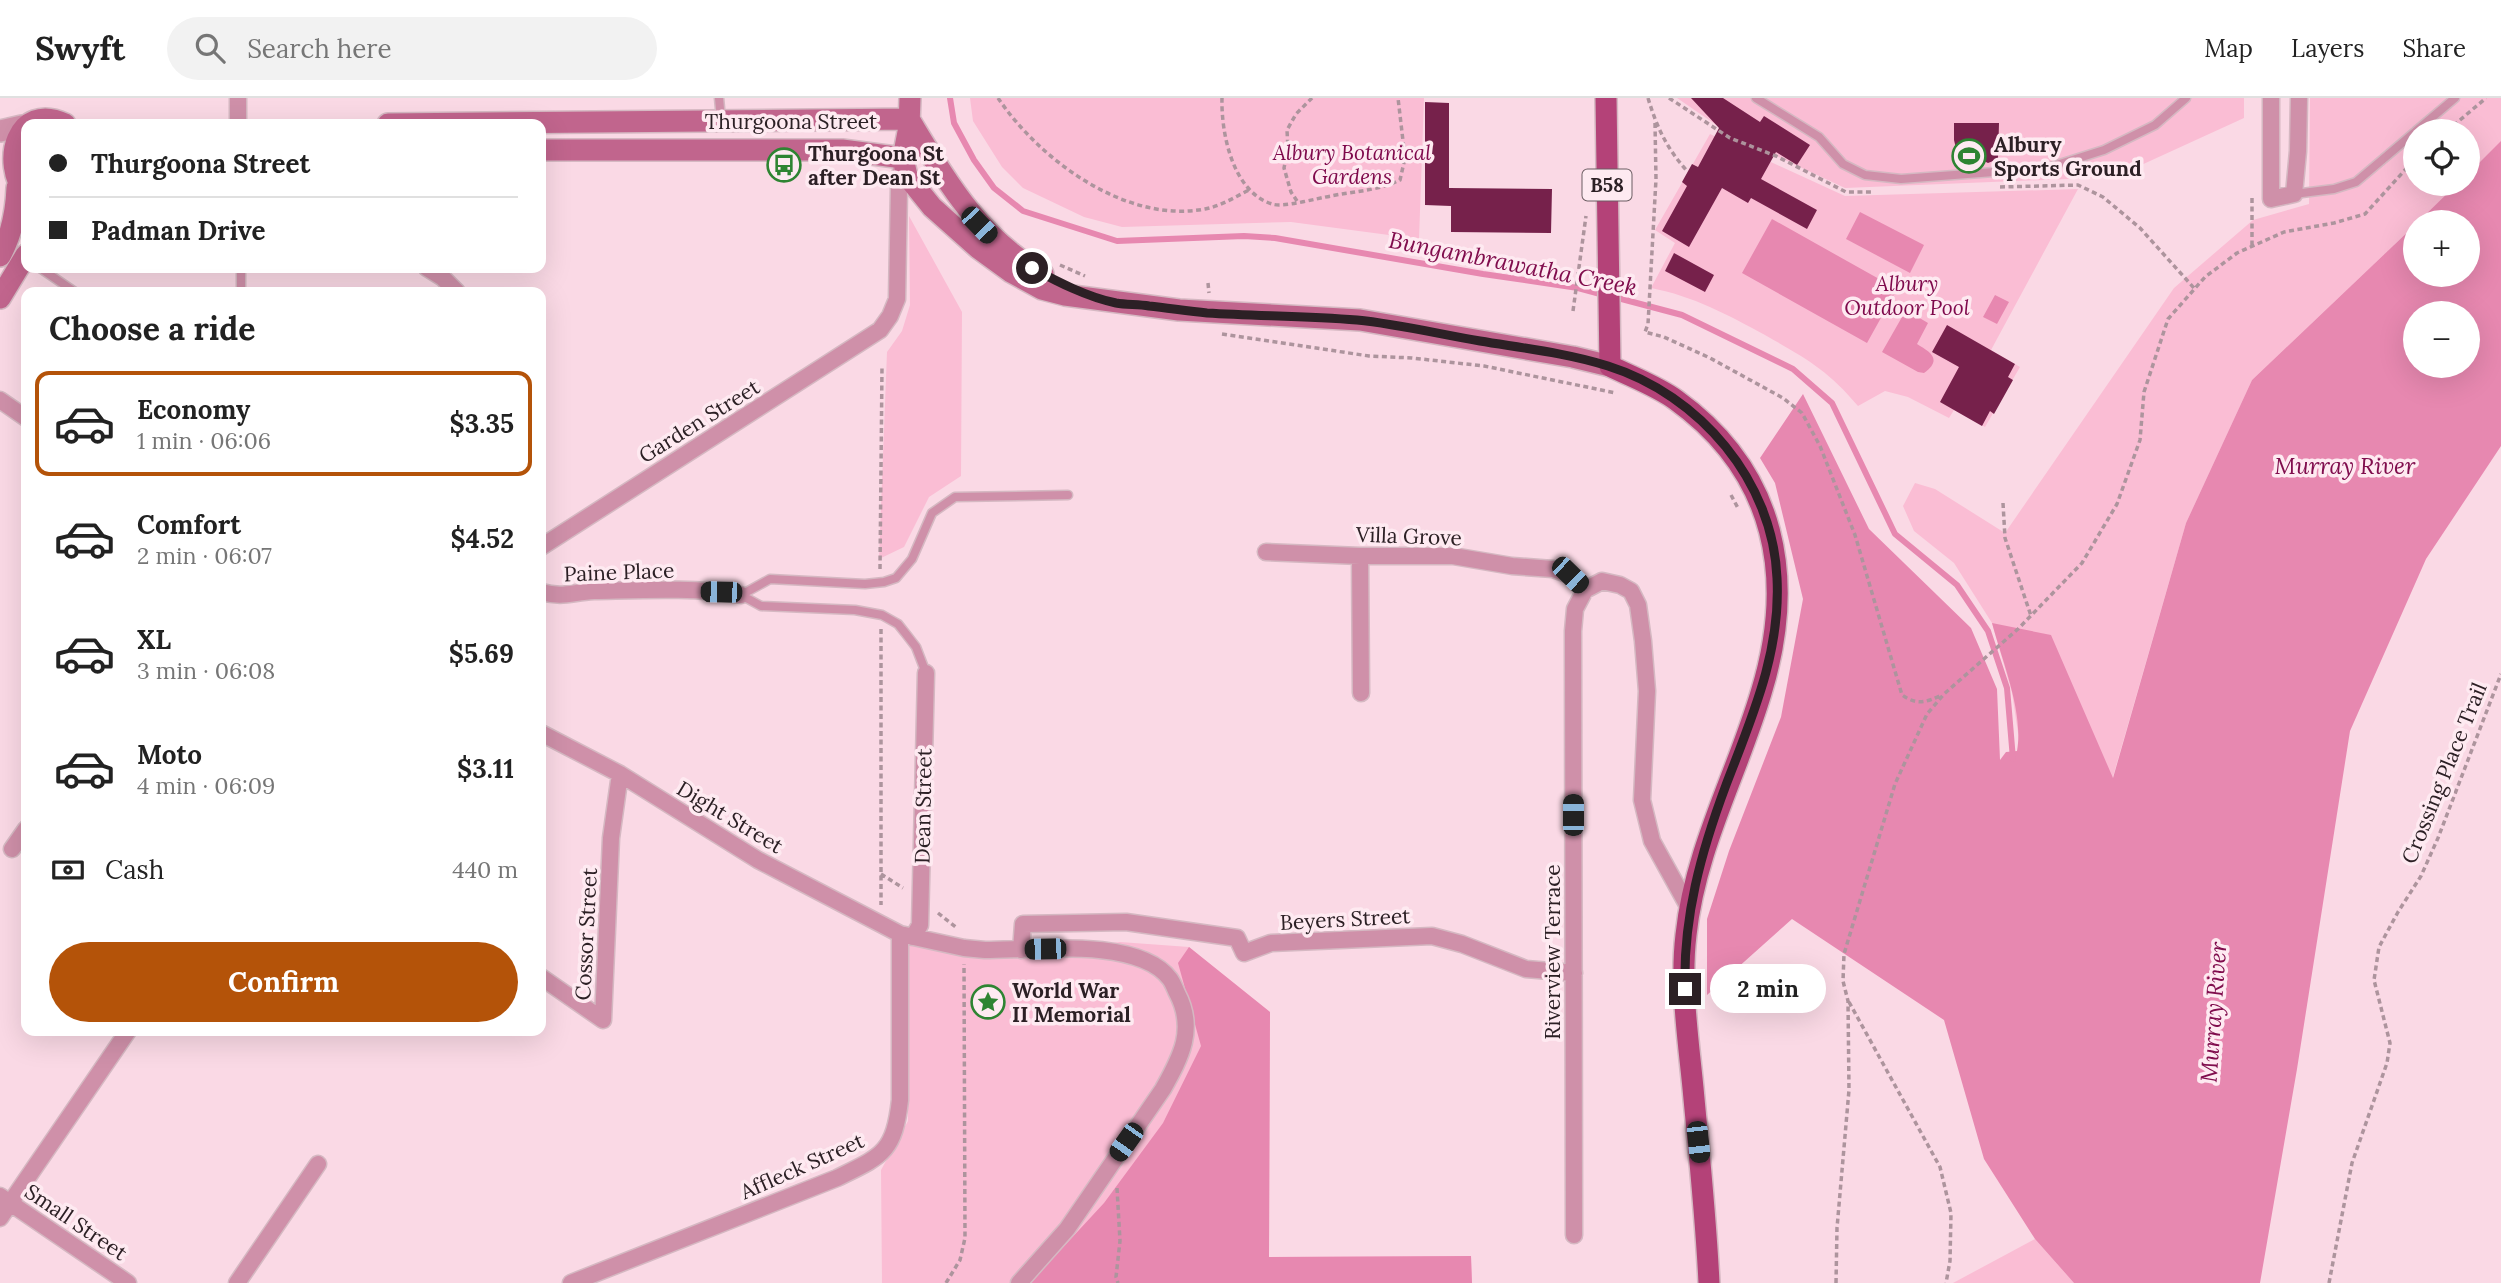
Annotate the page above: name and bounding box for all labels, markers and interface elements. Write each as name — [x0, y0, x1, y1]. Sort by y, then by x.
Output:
search box — [167, 17, 657, 80]
text: Swyft — [35, 27, 125, 69]
icon: search — [191, 29, 229, 67]
text: Search here — [247, 32, 391, 65]
text: Map — [2204, 33, 2253, 64]
text: Layers — [2291, 33, 2364, 64]
text: Share — [2402, 33, 2466, 64]
street label: Thurgoona Street — [705, 108, 878, 135]
map controls — [2403, 119, 2480, 378]
button: locate — [2403, 119, 2480, 196]
place label: Albury Sports Ground — [1994, 131, 2142, 182]
sports icon: Albury Sports Ground — [1950, 137, 1988, 175]
park label: Albury Botanical Gardens — [1272, 139, 1431, 190]
place label: Thurgoona St after Dean St — [808, 140, 944, 191]
bus stop icon: Thurgoona St after Dean St — [765, 146, 803, 184]
text: Thurgoona Street — [91, 147, 310, 180]
road number: B58 — [1582, 170, 1632, 200]
car — [957, 203, 1002, 247]
button: + — [2403, 210, 2480, 287]
text: Padman Drive — [91, 214, 266, 247]
water label: Bungambrawatha Creek — [1386, 225, 1640, 301]
route start — [1016, 252, 1048, 284]
park label: Albury Outdoor Pool — [1844, 270, 1970, 321]
button: − — [2403, 301, 2480, 378]
text: Choose a ride — [49, 308, 256, 349]
street label: Garden Street — [634, 373, 765, 469]
icon: car — [53, 392, 116, 455]
text: Economy — [137, 393, 250, 426]
text: $3.35 — [449, 407, 514, 440]
text: 1 min · 06:06 — [137, 426, 271, 455]
water label: Murray River — [2275, 451, 2416, 480]
icon: car — [53, 507, 116, 570]
text: Comfort — [137, 508, 241, 541]
street label: Villa Grove — [1355, 521, 1462, 551]
text: $4.52 — [451, 522, 514, 555]
text: 2 min · 06:07 — [137, 541, 272, 570]
car — [1548, 553, 1593, 597]
street label: Paine Place — [563, 557, 675, 587]
car — [700, 581, 743, 603]
icon: car — [53, 622, 116, 685]
text: XL — [137, 623, 171, 656]
text: $5.69 — [449, 637, 514, 670]
text: 3 min · 06:08 — [137, 656, 275, 685]
street label: Crossing Place Trail — [2395, 679, 2493, 867]
icon: car — [53, 737, 116, 800]
text: Moto — [137, 738, 202, 771]
street label: Dean Street — [908, 747, 938, 864]
text: $3.11 — [457, 752, 514, 785]
text: 4 min · 06:09 — [137, 771, 275, 800]
street label: Dight Street — [672, 775, 789, 860]
car — [1563, 794, 1584, 836]
icon: cash — [49, 851, 87, 889]
text: Cash — [105, 853, 164, 886]
text: 440 m — [452, 855, 518, 884]
street label: Riverview Terrace — [1539, 864, 1566, 1040]
street label: Cossor Street — [569, 866, 603, 1001]
street label: Beyers Street — [1279, 902, 1412, 936]
car — [1024, 938, 1067, 960]
water label: Murray River — [2194, 940, 2232, 1083]
button: Confirm — [49, 942, 518, 1022]
callout: 2 min — [1710, 964, 1825, 1014]
route end — [1669, 973, 1701, 1005]
text: 2 min — [1737, 974, 1799, 1003]
place label: World War II Memorial — [1012, 977, 1131, 1028]
place icon: World War II Memorial — [969, 983, 1007, 1021]
car — [1106, 1119, 1147, 1165]
car — [1686, 1120, 1711, 1164]
street label: Affleck Street — [735, 1126, 869, 1206]
street label: Small Street — [20, 1178, 133, 1267]

